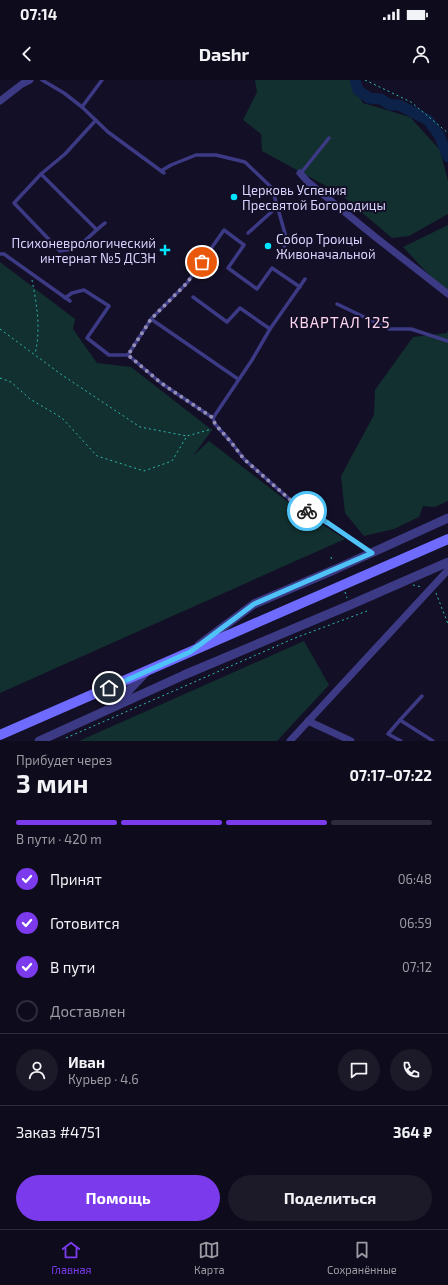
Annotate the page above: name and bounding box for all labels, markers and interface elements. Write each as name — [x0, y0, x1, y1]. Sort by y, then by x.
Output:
text: 07:14 — [20, 5, 57, 23]
icon: back — [16, 43, 38, 65]
text: Dashr — [199, 43, 249, 65]
icon: person — [410, 43, 432, 65]
place label: Церковь Успения Пресвятой Богородицы — [242, 182, 386, 213]
marker: Церковь Успения Пресвятой Богородицы — [229, 192, 239, 202]
place label: Собор Троицы Живоначальной — [276, 231, 376, 262]
place label: Психоневрологический интернат №5 ДСЗН — [11, 235, 156, 266]
marker: Собор Троицы Живоначальной — [263, 241, 273, 251]
marker: Психоневрологический интернат №5 ДСЗН — [159, 244, 171, 256]
pin — [185, 245, 219, 279]
icon: bag — [191, 251, 213, 273]
district label: КВАРТАЛ 125 — [289, 313, 391, 331]
courier — [287, 491, 327, 531]
icon: bike — [296, 500, 318, 522]
pin — [92, 671, 126, 705]
icon: home — [98, 677, 120, 699]
text: Прибудет через — [16, 752, 112, 768]
text: 07:17–07:22 — [350, 766, 432, 784]
text: 3 мин — [16, 767, 88, 798]
text: В пути · 420 m — [16, 831, 102, 847]
icon: check — [16, 868, 38, 890]
text: Принят — [50, 870, 102, 888]
text: 06:48 — [398, 871, 432, 887]
icon: check — [16, 912, 38, 934]
text: Готовится — [50, 914, 120, 932]
text: 06:59 — [399, 915, 432, 931]
icon: check — [16, 956, 38, 978]
text: В пути — [50, 958, 95, 976]
text: 07:12 — [402, 959, 432, 975]
text: Доставлен — [50, 1002, 126, 1020]
button: person — [16, 1049, 58, 1091]
button: chat — [338, 1049, 380, 1091]
button: phone — [390, 1049, 432, 1091]
text: Иван — [68, 1053, 105, 1071]
text: Курьер · 4.6 — [68, 1071, 139, 1087]
text: Заказ #4751 — [16, 1123, 101, 1141]
text: 364 ₽ — [393, 1123, 432, 1141]
button: Помощь — [16, 1175, 220, 1221]
button: Поделиться — [228, 1175, 432, 1221]
tab: Главная — [51, 1239, 92, 1276]
tab: Карта — [194, 1239, 225, 1276]
tab: Сохранённые — [327, 1239, 397, 1276]

